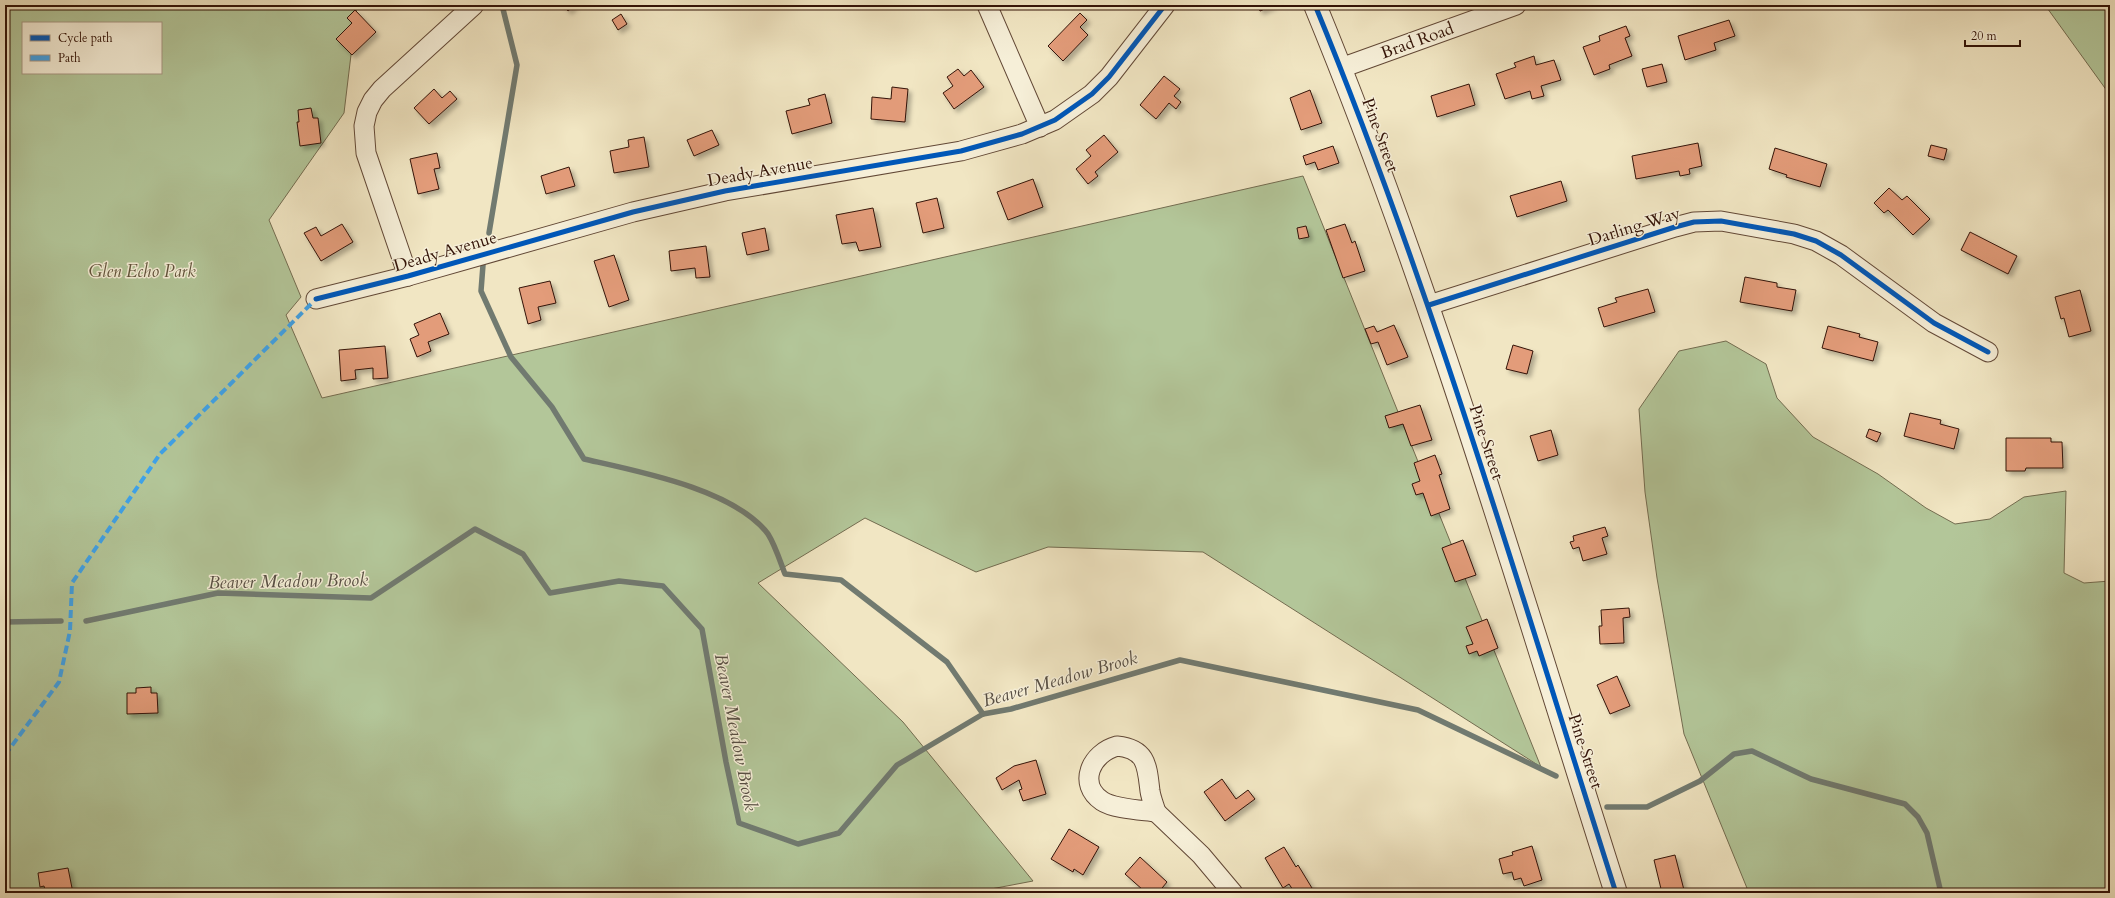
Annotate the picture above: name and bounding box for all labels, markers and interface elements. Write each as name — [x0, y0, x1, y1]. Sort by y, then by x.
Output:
street label: Brad Road — [1377, 17, 1457, 64]
legend — [22, 22, 162, 74]
scale bar — [1965, 22, 2020, 48]
text: 20 m — [1971, 28, 1998, 44]
text: Cycle path — [58, 30, 113, 46]
text: Path — [58, 50, 81, 66]
street label: Pine Street — [1356, 95, 1405, 176]
street label: Deady Avenue — [706, 151, 815, 192]
street label: Darling Way — [1585, 202, 1683, 251]
street label: Deady Avenue — [391, 226, 500, 277]
park label: Glen Echo Park — [88, 260, 196, 283]
street label: Pine Street — [1464, 402, 1510, 483]
water label: Beaver Meadow Brook — [208, 568, 368, 595]
water label: Beaver Meadow Brook — [980, 645, 1141, 714]
water label: Beaver Meadow Brook — [708, 651, 763, 813]
street label: Pine Street — [1563, 711, 1609, 792]

